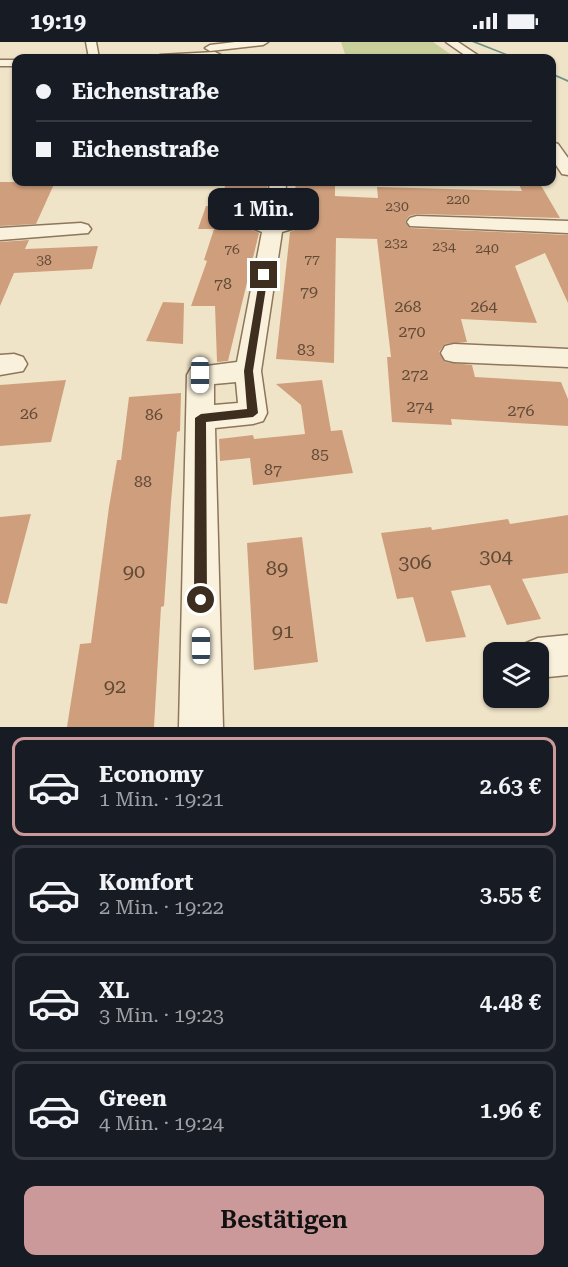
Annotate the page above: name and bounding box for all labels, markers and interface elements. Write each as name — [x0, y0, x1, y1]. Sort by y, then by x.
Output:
text: 19:19 — [30, 9, 86, 34]
text: Eichenstraße — [72, 79, 219, 104]
text: Eichenstraße — [72, 137, 219, 162]
callout: 1 Min. — [208, 188, 320, 230]
house number: 220 — [446, 191, 470, 207]
text: 1 Min. — [233, 197, 294, 221]
house number: 230 — [385, 198, 409, 214]
house number: 232 — [384, 235, 408, 251]
house number: 234 — [432, 238, 456, 254]
house number: 240 — [475, 240, 499, 256]
house number: 76 — [224, 241, 240, 257]
house number: 77 — [304, 251, 320, 267]
house number: 38 — [36, 252, 52, 268]
route end — [250, 261, 277, 288]
house number: 78 — [214, 274, 232, 293]
house number: 79 — [300, 282, 318, 301]
house number: 268 — [395, 297, 421, 316]
house number: 264 — [471, 297, 497, 316]
house number: 270 — [399, 322, 425, 341]
house number: 83 — [297, 340, 315, 359]
car — [191, 357, 209, 393]
house number: 272 — [402, 365, 428, 384]
house number: 274 — [407, 397, 433, 416]
house number: 276 — [508, 401, 534, 420]
house number: 26 — [20, 404, 38, 423]
house number: 86 — [145, 405, 163, 424]
house number: 85 — [311, 445, 329, 464]
house number: 87 — [264, 460, 282, 479]
house number: 88 — [134, 472, 152, 491]
house number: 304 — [479, 544, 514, 568]
house number: 306 — [398, 550, 432, 574]
house number: 89 — [266, 556, 288, 580]
house number: 90 — [123, 559, 145, 583]
route start — [187, 586, 214, 613]
house number: 91 — [272, 619, 294, 643]
car — [192, 628, 210, 664]
map controls — [483, 642, 549, 708]
button: layers — [483, 642, 549, 708]
house number: 92 — [104, 674, 126, 698]
icon: car — [27, 760, 81, 814]
text: Economy — [99, 762, 203, 787]
text: 2.63 € — [480, 774, 541, 799]
text: 1 Min. · 19:21 — [99, 787, 224, 811]
icon: car — [27, 868, 81, 922]
text: Komfort — [99, 870, 194, 895]
text: 3.55 € — [480, 882, 541, 907]
text: 2 Min. · 19:22 — [99, 895, 224, 919]
icon: car — [27, 976, 81, 1030]
text: XL — [99, 978, 129, 1003]
text: 4.48 € — [480, 990, 541, 1015]
text: 3 Min. · 19:23 — [99, 1003, 224, 1027]
icon: car — [27, 1084, 81, 1138]
text: Green — [99, 1086, 167, 1111]
text: 1.96 € — [480, 1098, 541, 1123]
text: 4 Min. · 19:24 — [99, 1111, 224, 1135]
button: Bestätigen — [24, 1186, 544, 1255]

